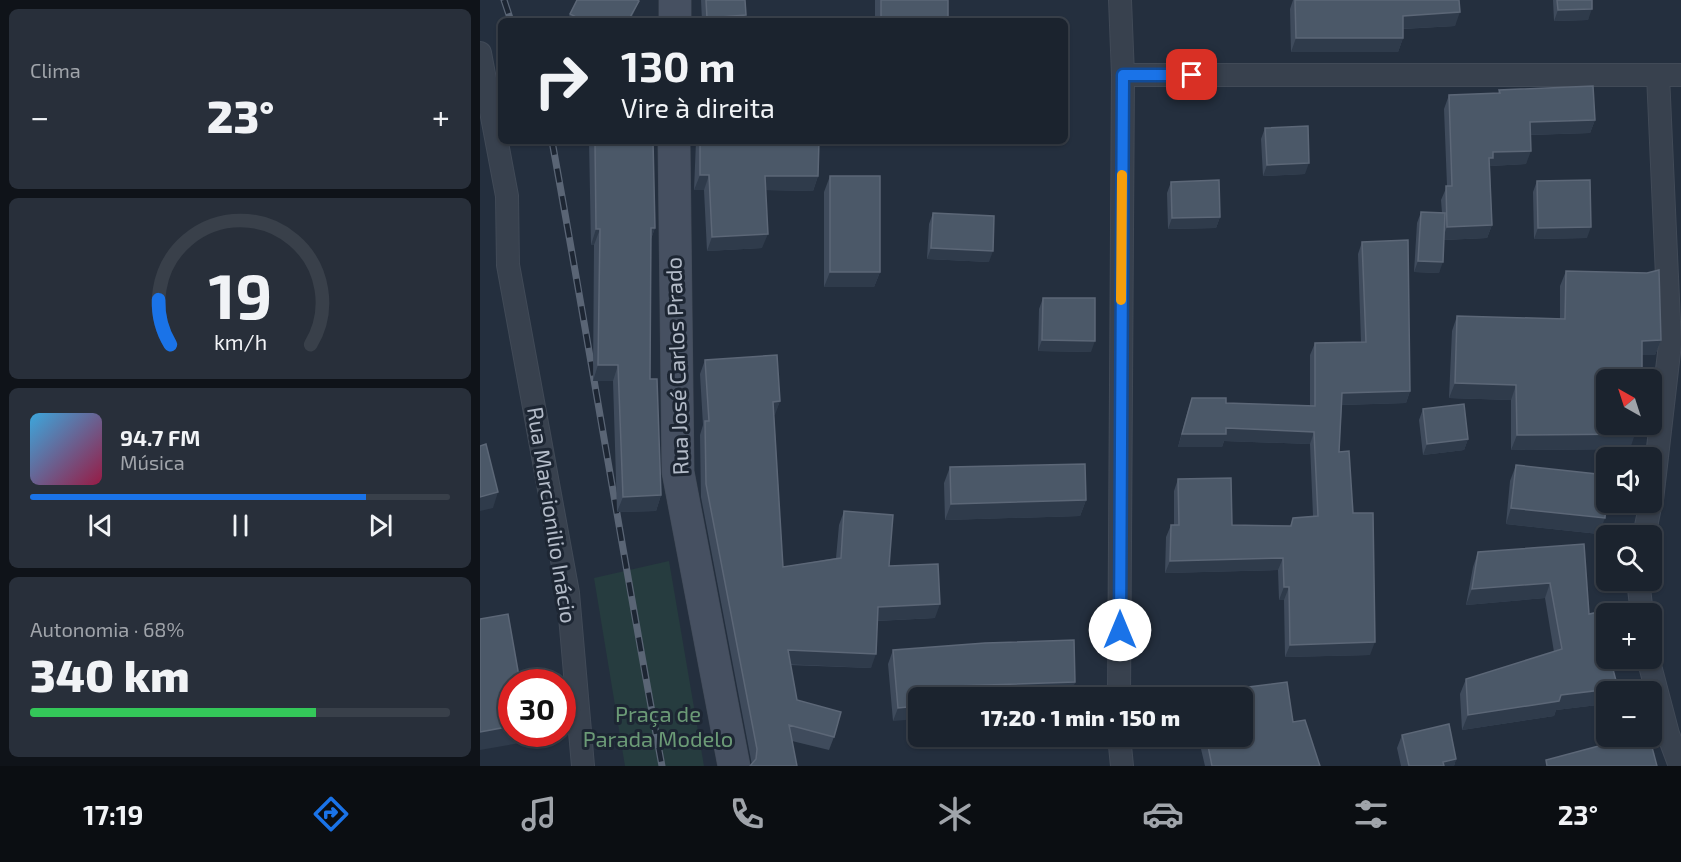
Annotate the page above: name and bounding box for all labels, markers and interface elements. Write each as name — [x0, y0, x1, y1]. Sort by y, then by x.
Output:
text: 130 m — [621, 40, 736, 90]
icon: right — [522, 42, 600, 120]
pin — [1166, 49, 1217, 100]
text: Clima — [30, 58, 81, 82]
icon: arrive — [1175, 58, 1208, 91]
text: 23° — [207, 88, 274, 142]
text: Vire à direita — [621, 91, 775, 123]
text: − — [30, 96, 49, 136]
text: + — [432, 96, 450, 136]
street label: Rua José Carlos Prado — [659, 257, 693, 475]
text: 19 — [208, 258, 272, 333]
text: km/h — [213, 330, 267, 355]
north arrow — [1596, 369, 1662, 435]
map controls — [1596, 369, 1662, 747]
street label: Rua Marcionilio Inácio — [523, 405, 583, 625]
text: 94.7 FM — [120, 424, 200, 450]
button: sound — [1596, 447, 1662, 513]
text: Música — [120, 450, 185, 474]
icon: previous — [84, 509, 117, 542]
icon: pause — [224, 509, 257, 542]
icon: next — [364, 509, 397, 542]
button: search — [1596, 525, 1662, 591]
position arrow — [1088, 598, 1152, 662]
button: + — [1596, 603, 1662, 669]
text: Autonomia · 68% — [30, 617, 184, 641]
text: 340 km — [30, 647, 190, 701]
speed limit sign: 30 — [498, 669, 576, 747]
button: − — [1596, 681, 1662, 747]
park label: Praça de Parada Modelo — [583, 700, 733, 751]
text: 17:20 · 1 min · 150 m — [981, 704, 1180, 730]
icon: directions — [310, 793, 352, 835]
icon: music — [518, 793, 560, 835]
icon: phone — [726, 793, 768, 835]
icon: climate — [934, 793, 976, 835]
icon: car — [1142, 793, 1184, 835]
icon: filters — [1350, 793, 1392, 835]
text: 17:19 — [83, 798, 143, 830]
text: 23° — [1558, 798, 1598, 830]

